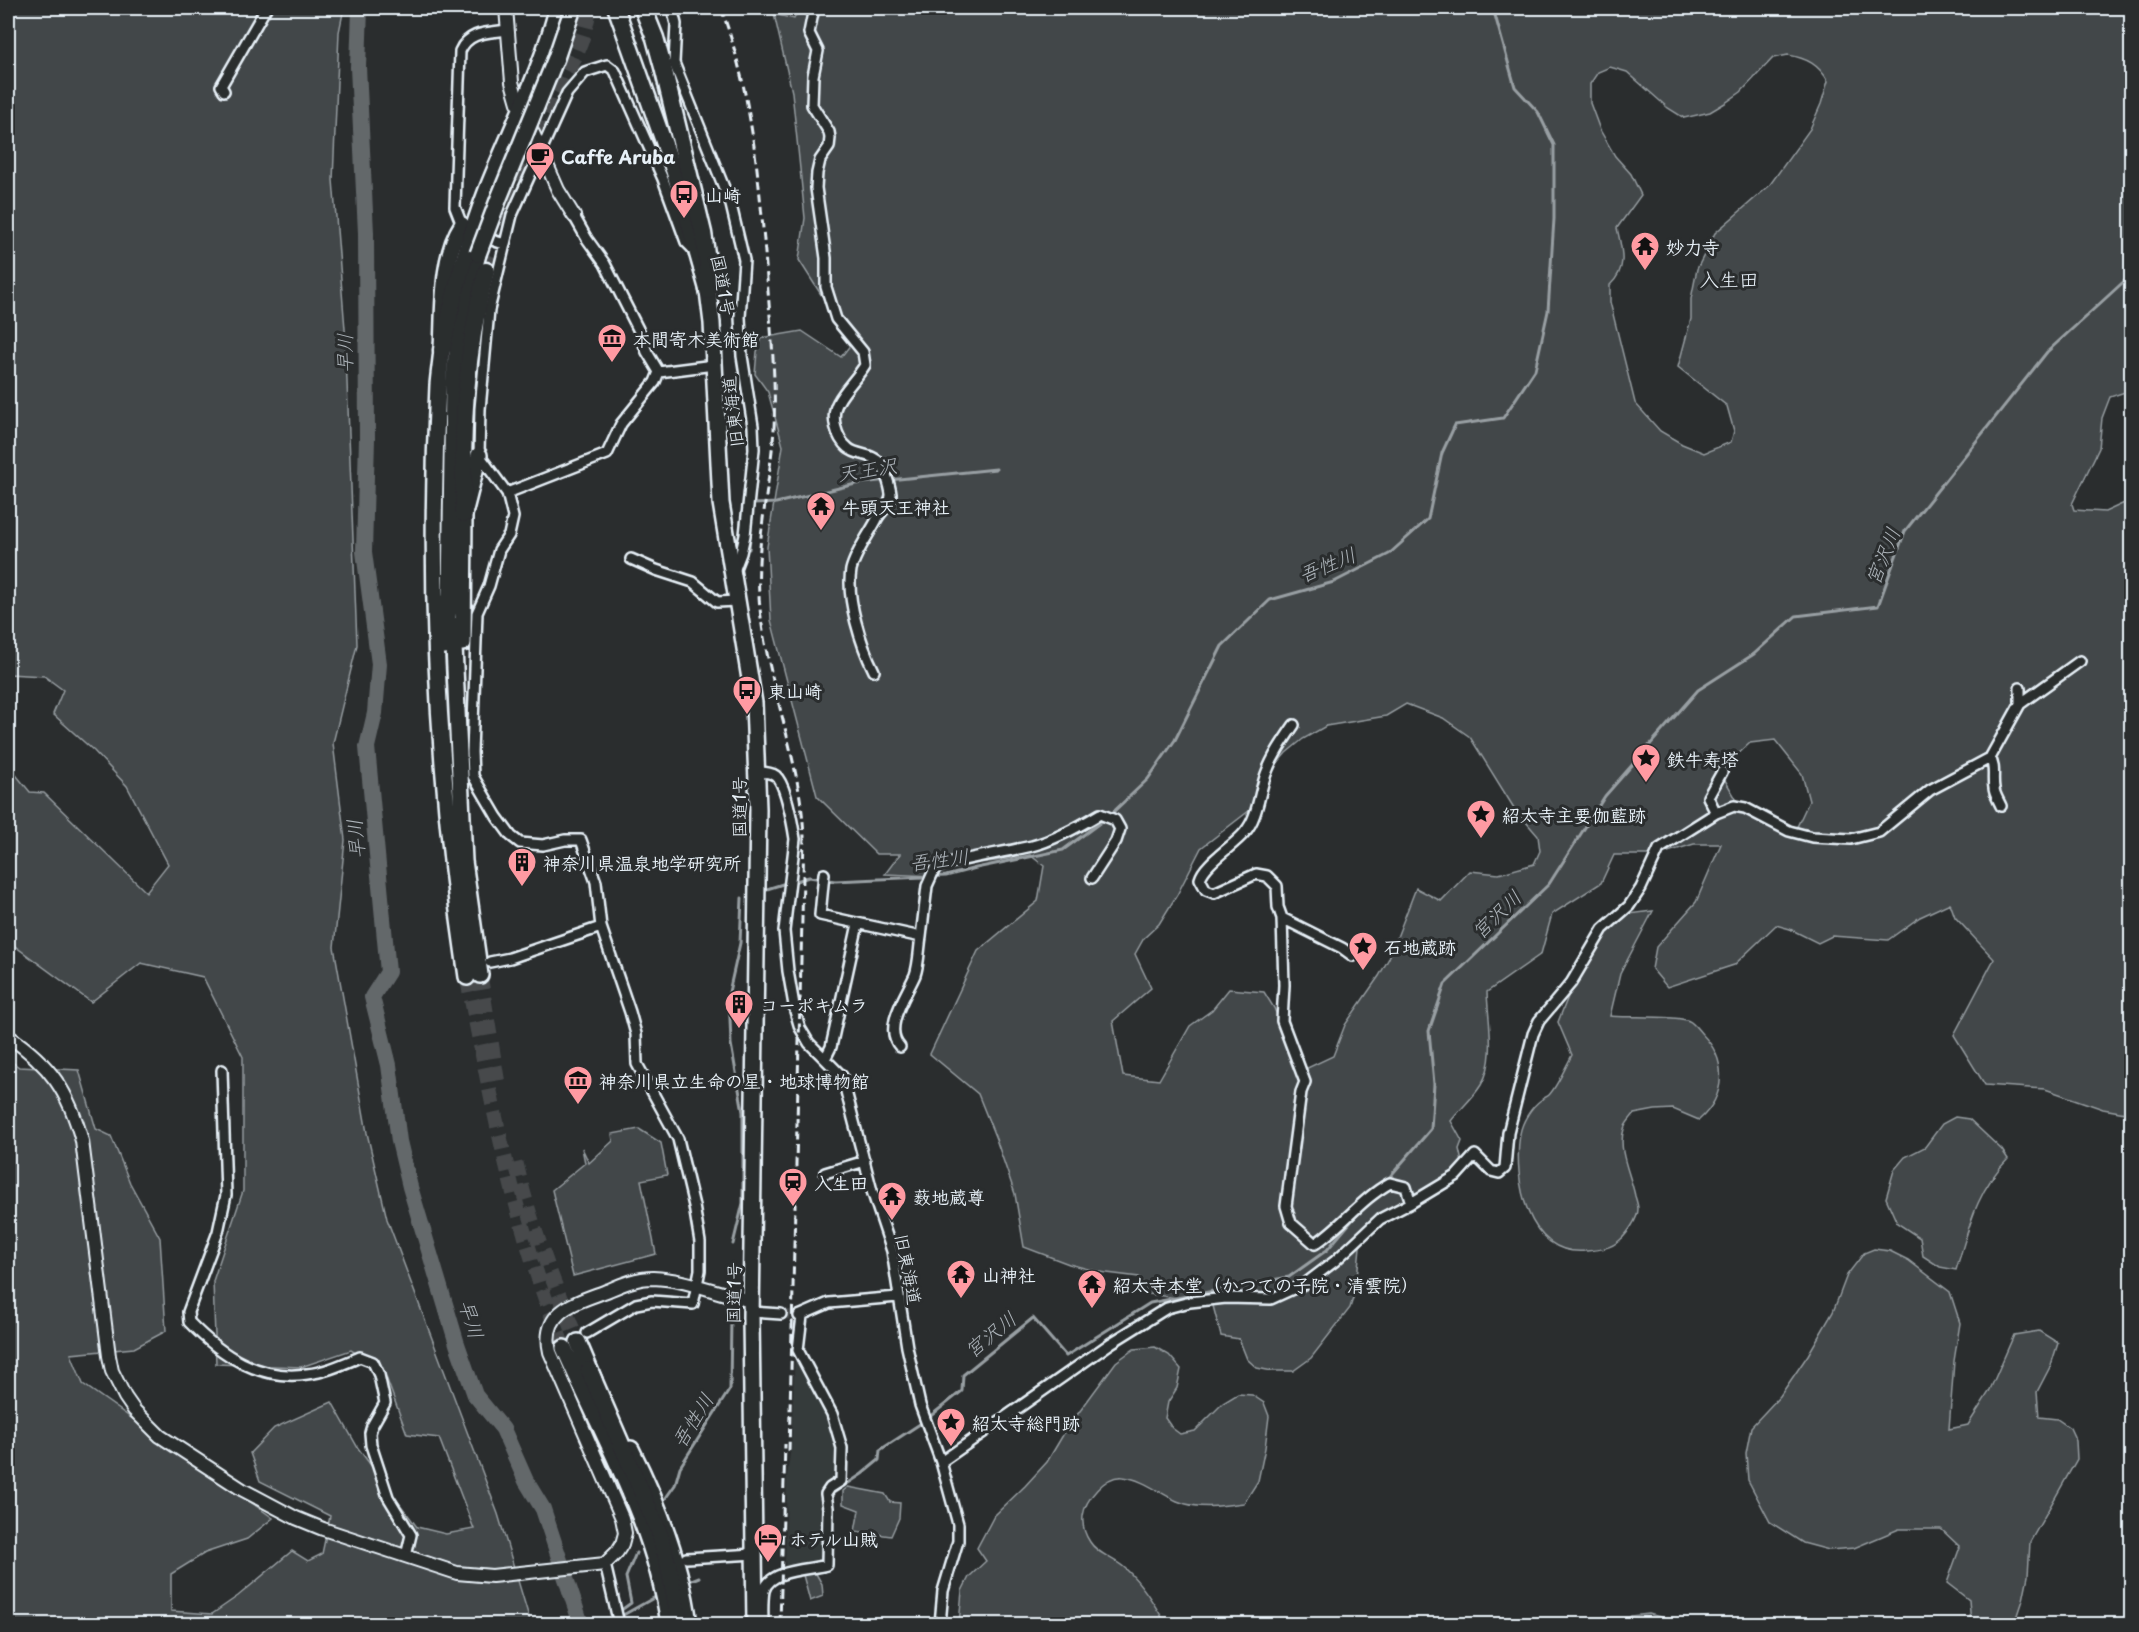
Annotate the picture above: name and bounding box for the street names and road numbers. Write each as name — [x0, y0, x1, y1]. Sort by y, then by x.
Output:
street label: 国道1号 — [705, 252, 743, 318]
street label: 旧東海道 — [714, 375, 750, 449]
street label: 国道1号 — [725, 776, 752, 838]
street label: 旧東海道 — [889, 1231, 929, 1307]
street label: 国道1号 — [719, 1262, 747, 1324]

